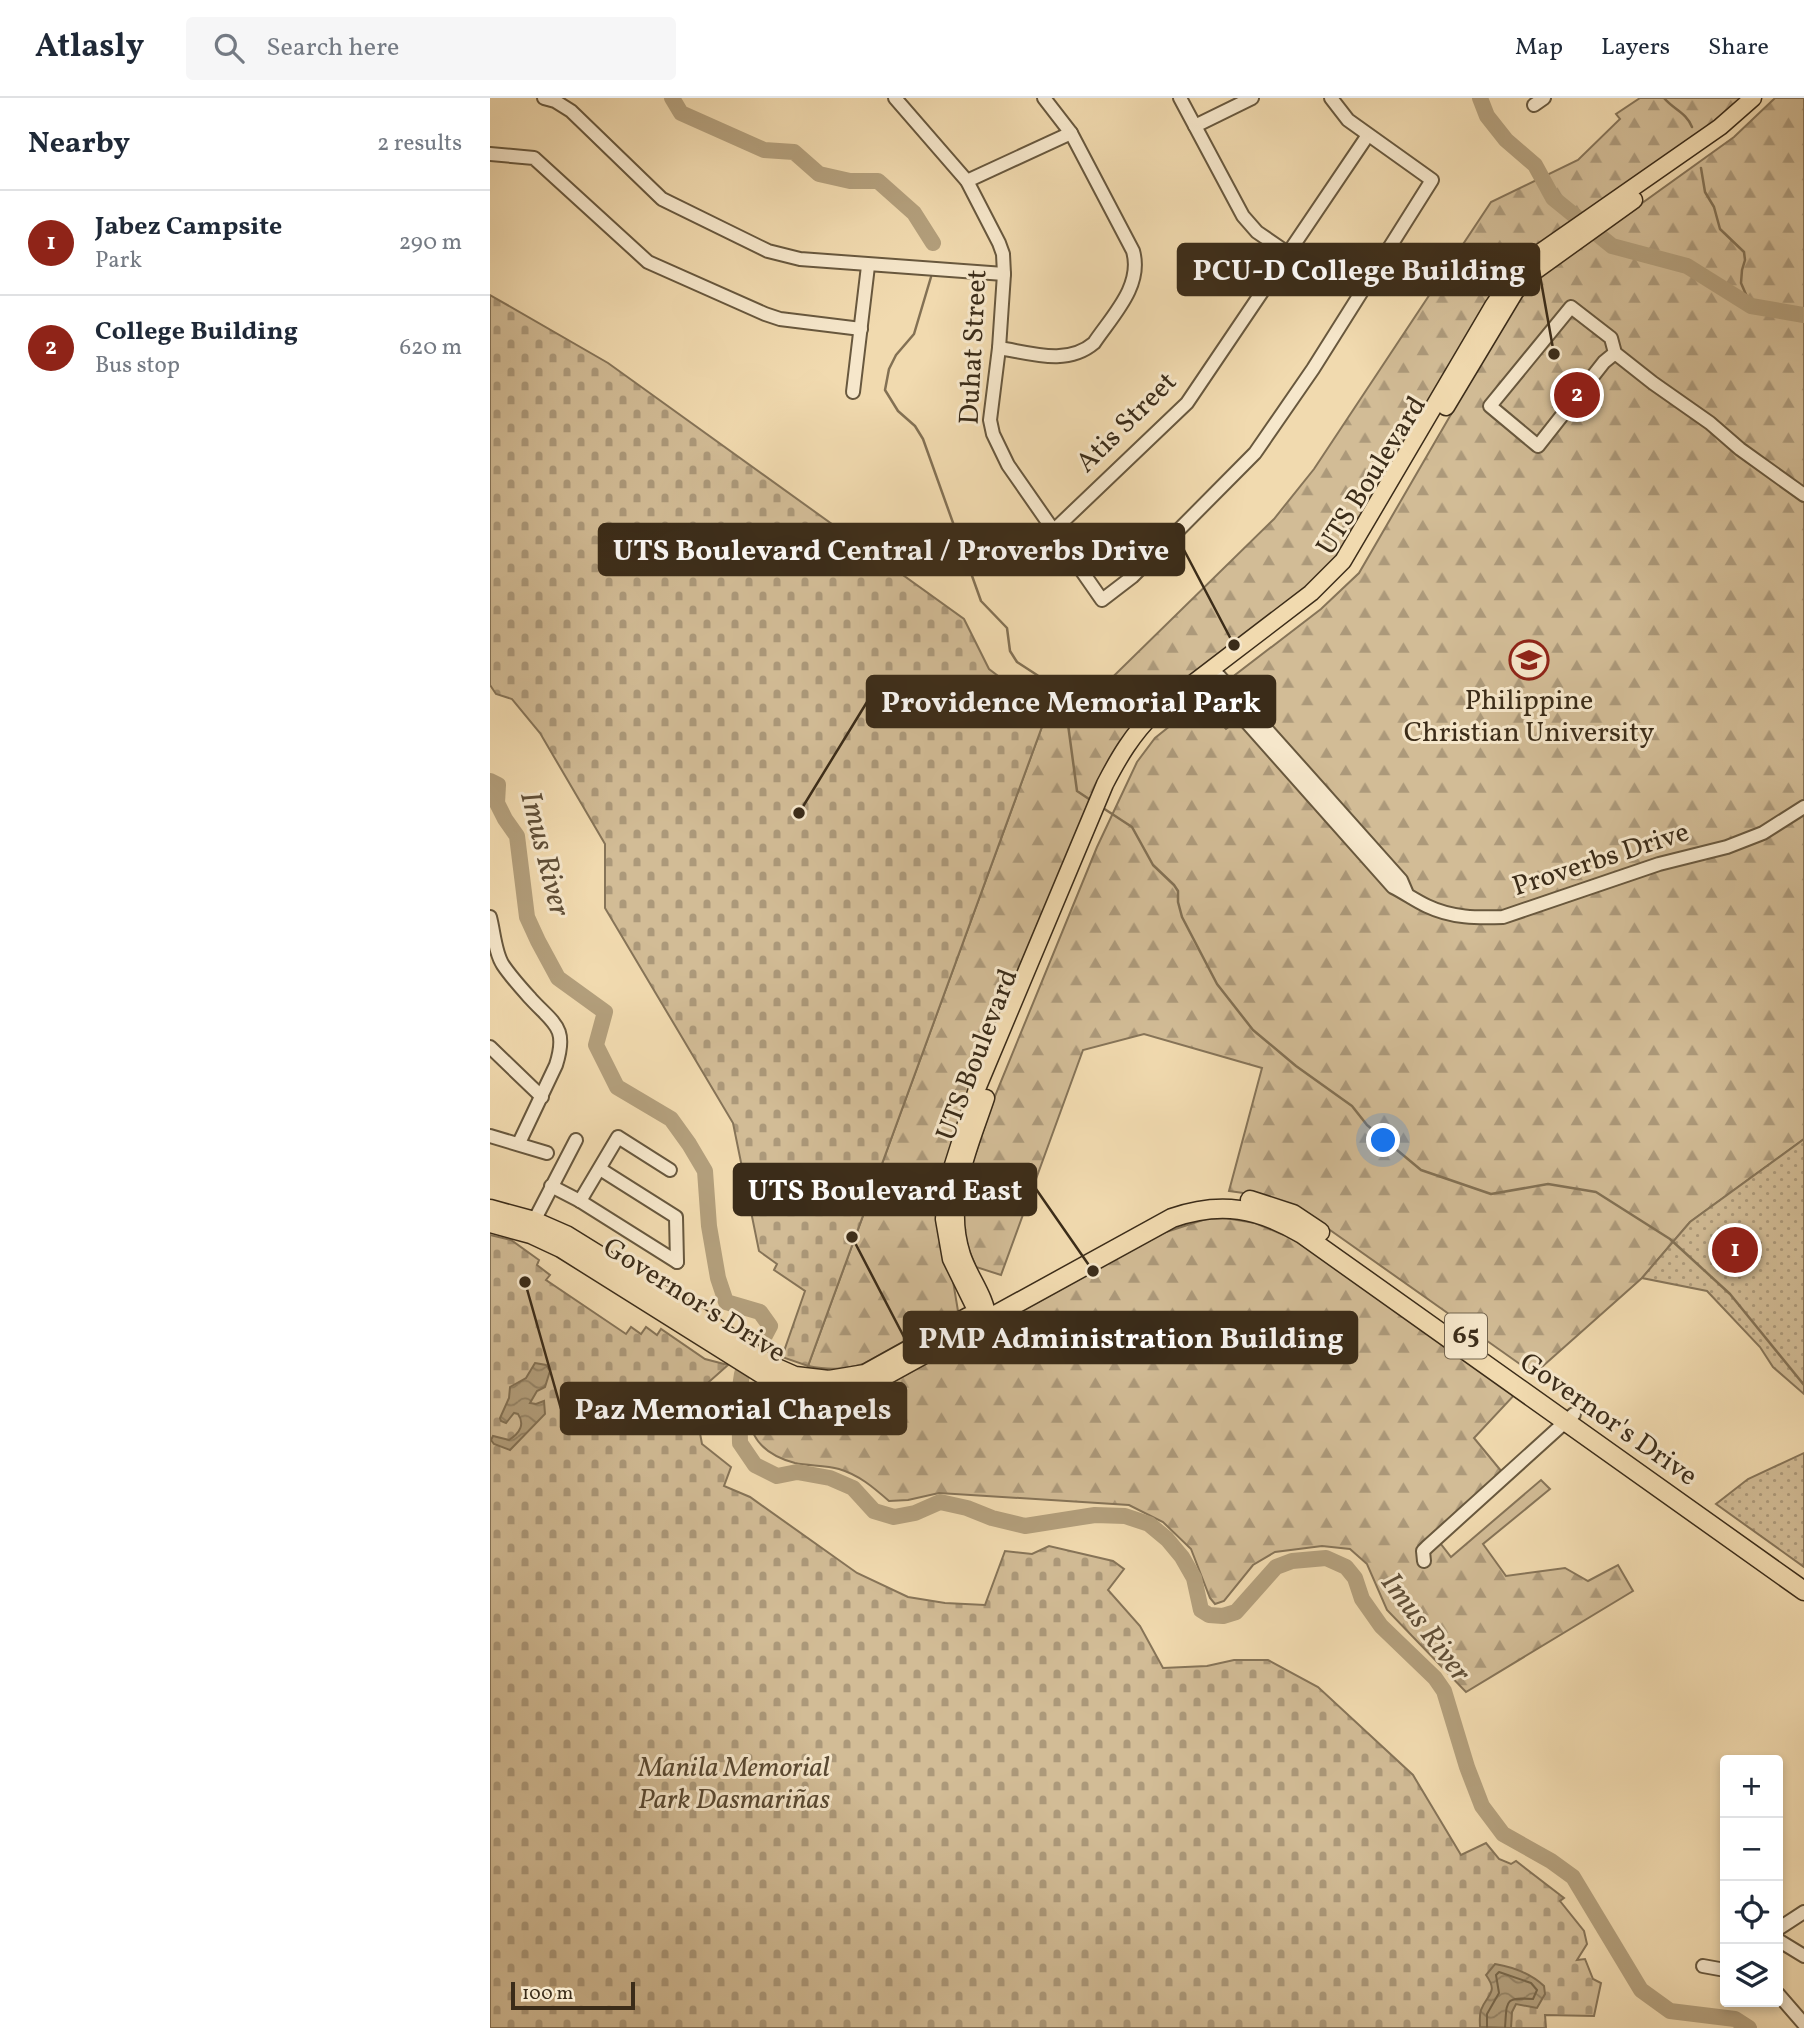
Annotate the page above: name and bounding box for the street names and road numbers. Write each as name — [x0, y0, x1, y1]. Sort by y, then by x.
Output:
street label: Duhat Street — [950, 268, 998, 426]
street label: Atis Street — [1068, 364, 1186, 482]
street label: UTS Boulevard — [1308, 389, 1436, 563]
street label: Proverbs Drive — [1508, 813, 1694, 907]
street label: UTS Boulevard — [927, 964, 1029, 1146]
street label: Governor's Drive — [595, 1229, 793, 1373]
road number: 65 — [1445, 1314, 1487, 1358]
street label: Governor's Drive — [1511, 1344, 1705, 1496]

